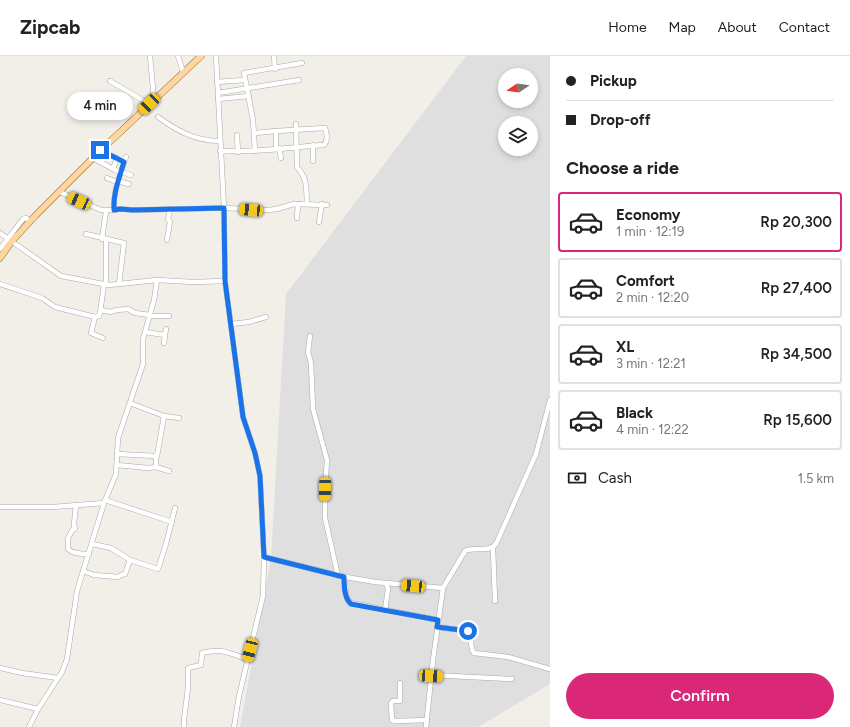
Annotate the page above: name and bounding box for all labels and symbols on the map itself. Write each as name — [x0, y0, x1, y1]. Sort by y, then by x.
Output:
north arrow — [498, 68, 538, 108]
car — [136, 91, 162, 117]
callout: 4 min — [67, 92, 133, 120]
route end — [91, 141, 109, 159]
car — [66, 191, 92, 211]
car — [239, 203, 263, 217]
car — [319, 477, 331, 501]
car — [401, 579, 425, 593]
route start — [459, 622, 477, 640]
car — [241, 637, 259, 663]
car — [419, 669, 443, 683]

